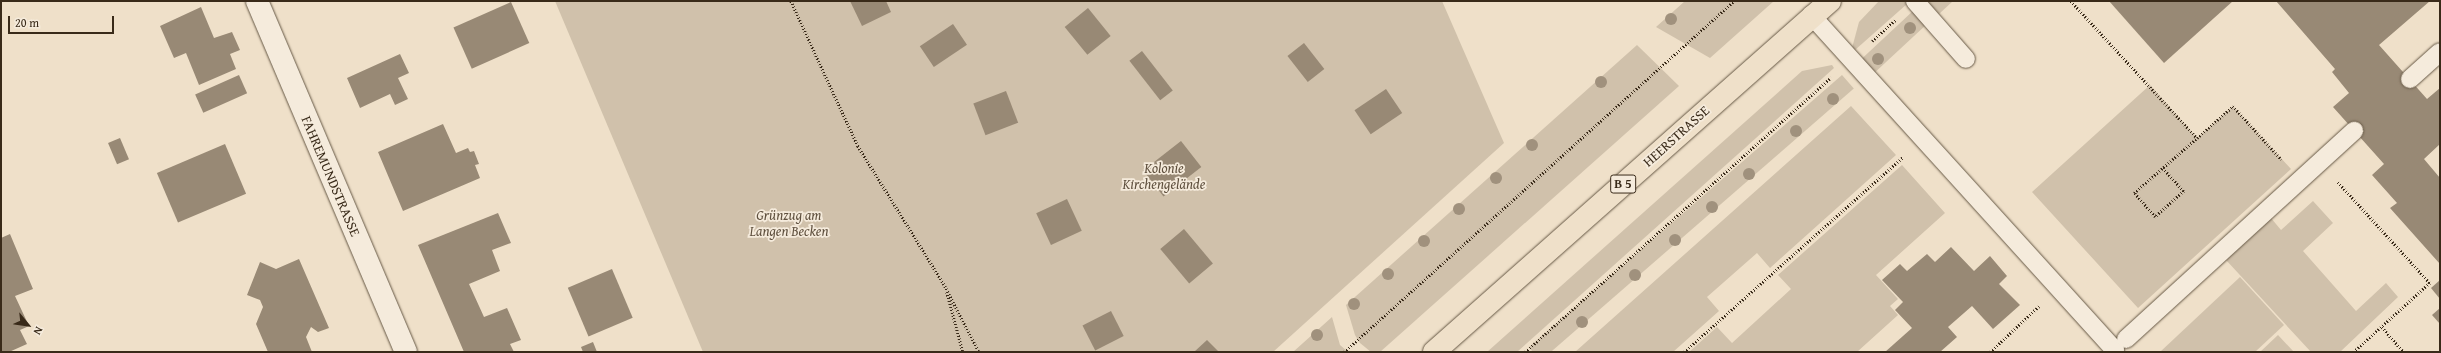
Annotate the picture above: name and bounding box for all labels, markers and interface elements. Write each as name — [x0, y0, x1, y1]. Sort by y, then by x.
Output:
scale bar — [10, 8, 116, 34]
text: 20 m — [15, 14, 39, 31]
street label: HEERSTRASSE — [1639, 102, 1713, 170]
street label: FAHREMUNDSTRASSE — [298, 113, 364, 239]
park label: Kolonie Kirchengelände — [1123, 160, 1205, 192]
road number: B 5 — [1610, 173, 1636, 195]
park label: Grünzug am Langen Becken — [749, 207, 829, 240]
north arrow — [8, 305, 48, 345]
text: N — [30, 324, 47, 338]

